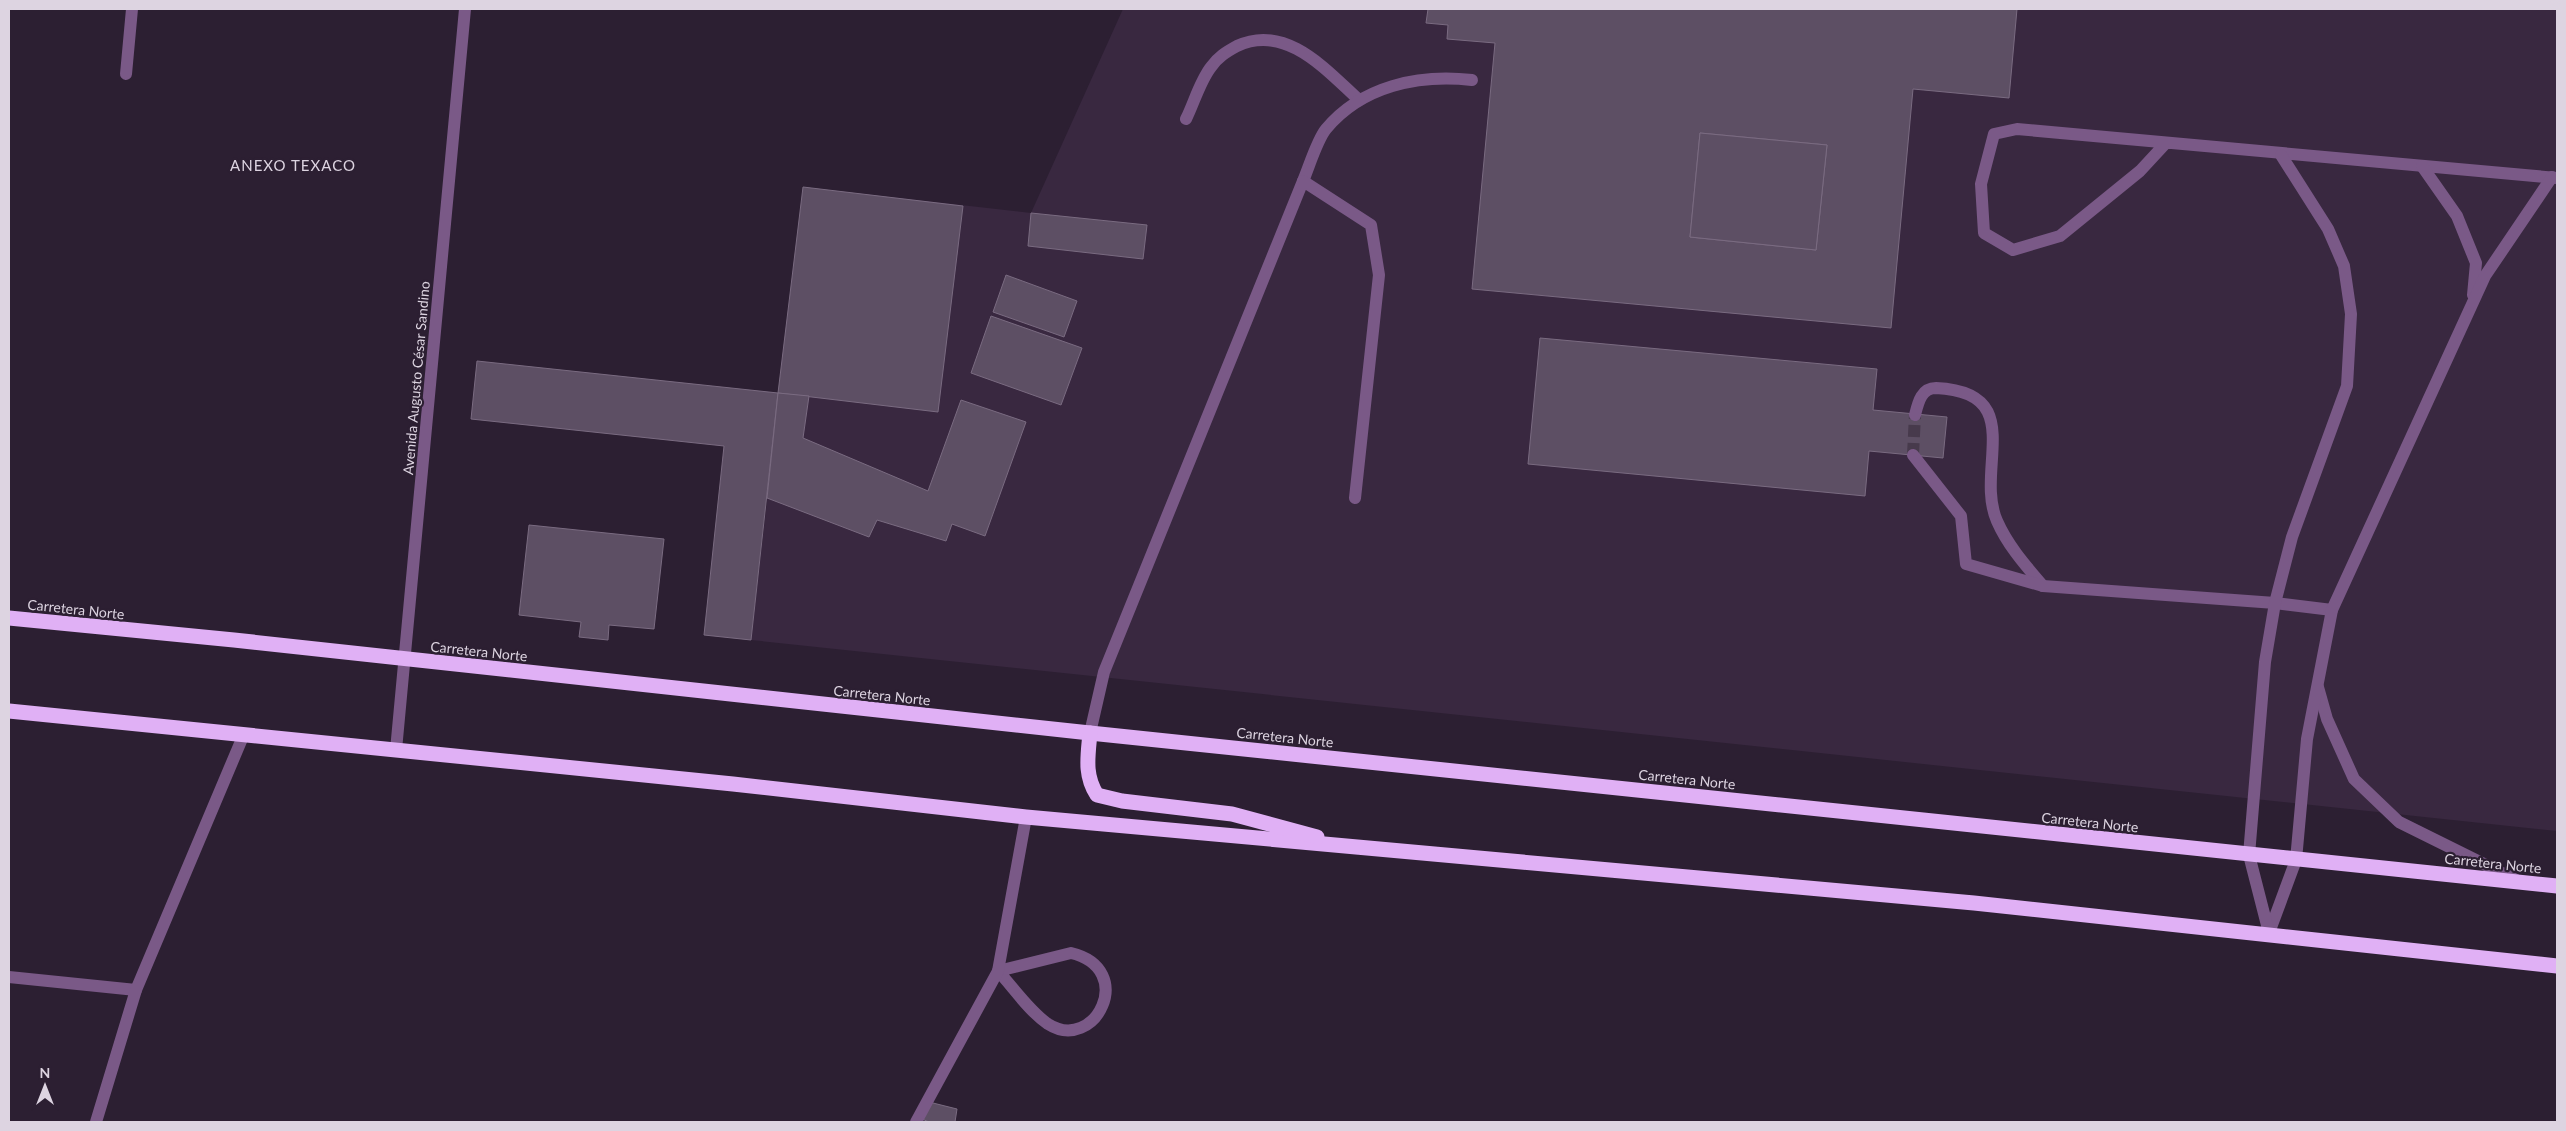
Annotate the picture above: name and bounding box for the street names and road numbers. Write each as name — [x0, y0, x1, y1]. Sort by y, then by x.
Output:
street label: Avenida Augusto César Sandino — [399, 280, 433, 476]
street label: Carretera Norte — [27, 595, 125, 623]
street label: Carretera Norte — [430, 637, 528, 665]
street label: Carretera Norte — [833, 681, 931, 709]
street label: Carretera Norte — [1236, 723, 1334, 751]
street label: Carretera Norte — [1638, 765, 1736, 793]
street label: Carretera Norte — [2041, 808, 2139, 836]
street label: Carretera Norte — [2444, 849, 2542, 877]

